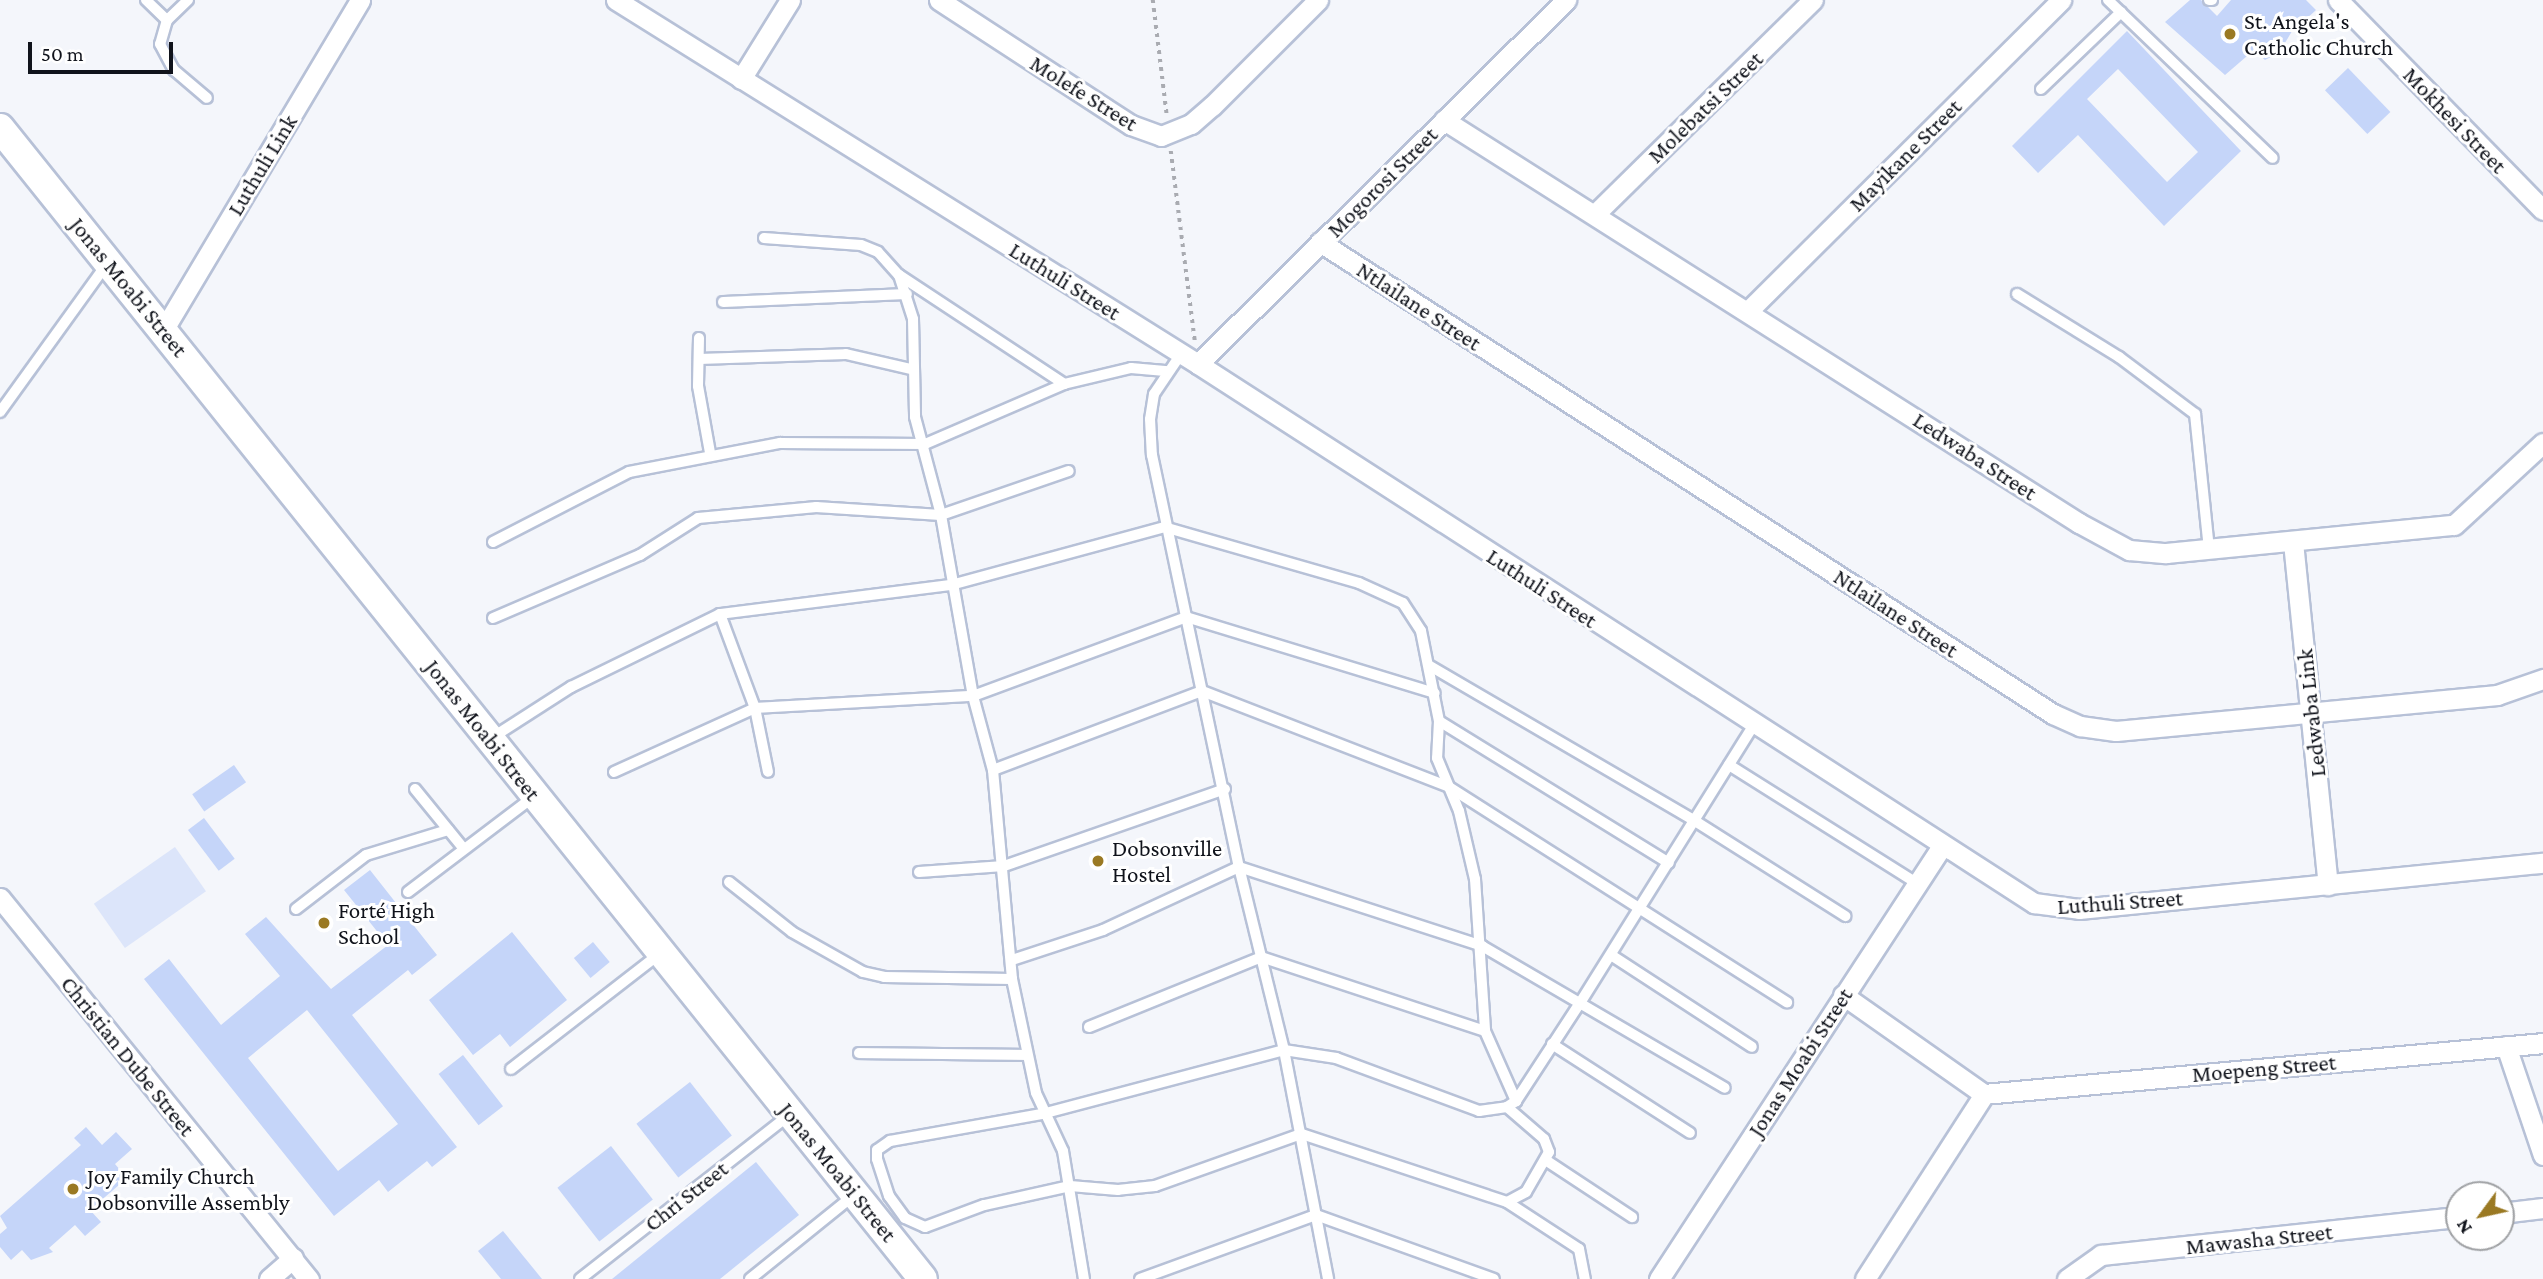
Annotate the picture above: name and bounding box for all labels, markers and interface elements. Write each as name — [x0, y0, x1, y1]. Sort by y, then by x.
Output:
place label: St. Angela's Catholic Church — [2244, 7, 2393, 61]
marker: St. Angela's Catholic Church — [2222, 26, 2238, 42]
scale bar — [32, 28, 177, 72]
text: 50 m — [41, 42, 84, 66]
street label: Molebatsi Street — [1642, 45, 1768, 169]
street label: Molefe Street — [1025, 49, 1143, 137]
street label: Mokhesi Street — [2397, 61, 2513, 179]
street label: Mayikane Street — [1843, 93, 1967, 217]
street label: Luthuli Link — [221, 110, 303, 220]
street label: Mogorosi Street — [1321, 121, 1443, 243]
street label: Jonas Moabi Street — [64, 212, 194, 362]
street label: Luthuli Street — [1004, 236, 1126, 326]
street label: Ntlailane Street — [1352, 256, 1486, 356]
street label: Ledwaba Street — [1908, 406, 2042, 506]
street label: Luthuli Street — [1482, 542, 1602, 634]
street label: Ntlailane Street — [1829, 563, 1963, 663]
street label: Ledwaba Link — [2291, 648, 2331, 778]
street label: Jonas Moabi Street — [419, 654, 547, 806]
place label: Dobsonville Hostel — [1112, 834, 1222, 888]
marker: Dobsonville Hostel — [1090, 853, 1106, 869]
street label: Luthuli Street — [2056, 884, 2184, 920]
place label: Forté High School — [338, 896, 435, 950]
marker: Forté High School — [316, 915, 332, 931]
street label: Christian Dube Street — [55, 970, 201, 1142]
street label: Jonas Moabi Street — [1742, 982, 1858, 1142]
street label: Moepeng Street — [2191, 1048, 2337, 1088]
street label: Jonas Moabi Street — [773, 1097, 903, 1247]
street label: Chri Street — [639, 1155, 733, 1237]
place label: Joy Family Church Dobsonville Assembly — [87, 1162, 290, 1216]
marker: Joy Family Church Dobsonville Assembly — [65, 1181, 81, 1197]
north arrow — [2445, 1181, 2515, 1251]
text: N — [2451, 1215, 2476, 1238]
street label: Mawasha Street — [2184, 1218, 2334, 1260]

